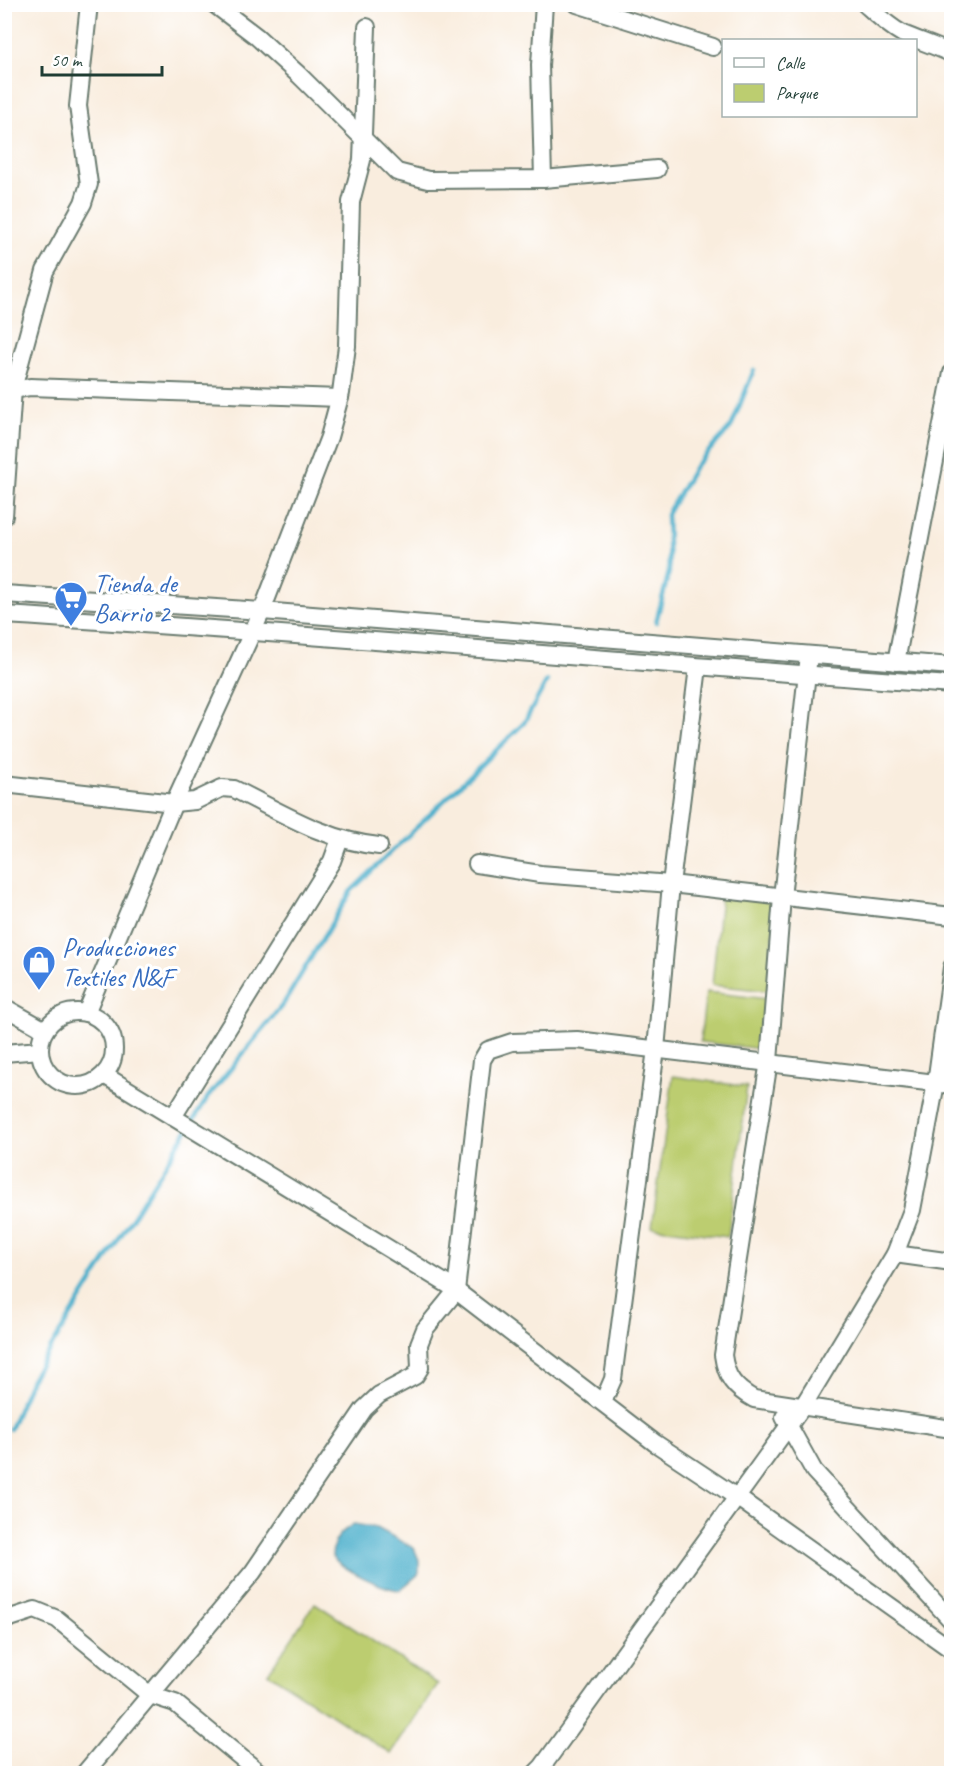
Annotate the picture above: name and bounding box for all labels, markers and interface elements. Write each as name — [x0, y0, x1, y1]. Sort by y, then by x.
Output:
scale bar — [42, 39, 162, 77]
legend — [722, 39, 917, 117]
text: 50 m — [51, 49, 84, 71]
text: Calle — [776, 52, 805, 74]
text: Parque — [776, 82, 818, 104]
place label: Tienda de Barrio 2 — [94, 567, 179, 630]
supermarket icon: Tienda de Barrio 2 — [53, 580, 89, 627]
place label: Producciones Textiles N&F — [62, 931, 178, 994]
shop icon: Producciones Textiles N&F — [21, 944, 57, 991]

